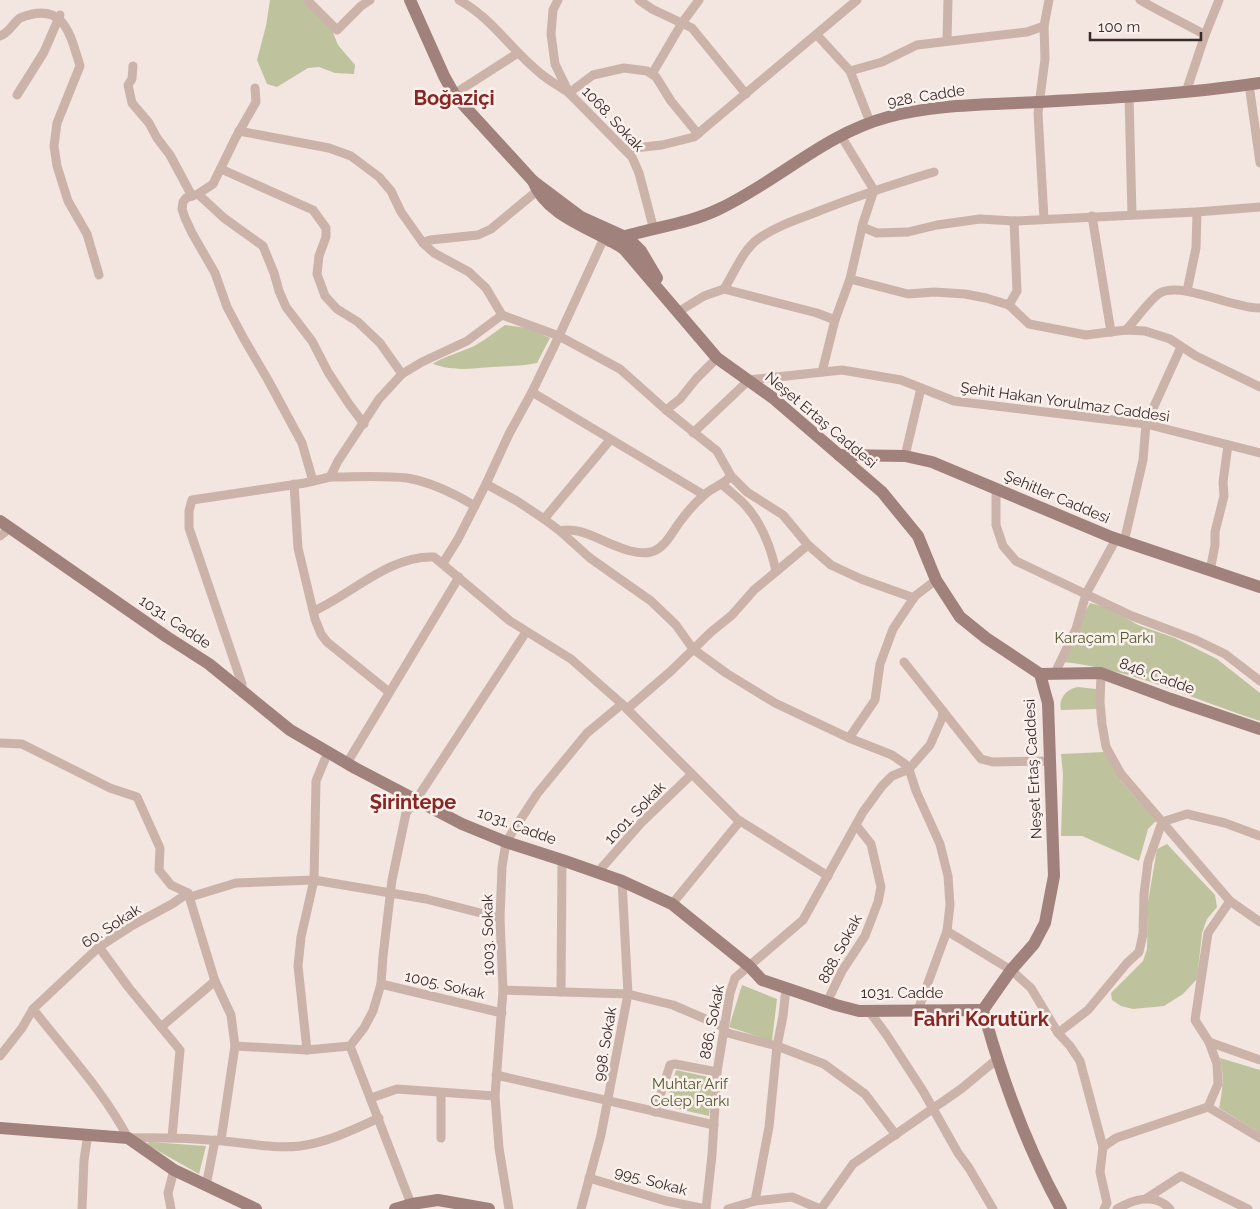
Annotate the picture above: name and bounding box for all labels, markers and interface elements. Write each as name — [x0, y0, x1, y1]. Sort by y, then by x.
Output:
scale bar — [1090, 10, 1201, 42]
text: 100 m — [1098, 18, 1140, 36]
street label: 928. Cadde — [886, 81, 966, 111]
street label: 1068. Sokak — [578, 83, 648, 155]
district label: Boğaziçi — [413, 86, 495, 110]
street label: Neşet Ertaş Caddesi — [762, 368, 880, 472]
street label: Şehit Hakan Yorulmaz Caddesi — [959, 378, 1171, 426]
street label: Şehitler Caddesi — [1001, 467, 1113, 527]
street label: 1031. Cadde — [136, 591, 214, 653]
park label: Karaçam Parkı — [1054, 629, 1154, 647]
street label: 846. Cadde — [1117, 654, 1197, 698]
street label: Neşet Ertaş Caddesi — [1020, 699, 1046, 839]
street label: 1001. Sokak — [601, 778, 669, 848]
district label: Şirintepe — [370, 790, 456, 814]
street label: 1031. Cadde — [475, 803, 559, 849]
street label: 1003. Sokak — [478, 894, 498, 976]
street label: 60. Sokak — [78, 900, 144, 952]
street label: 888. Sokak — [814, 911, 866, 987]
street label: 1005. Sokak — [403, 967, 487, 1003]
street label: 886. Sokak — [696, 983, 728, 1061]
street label: 1031. Cadde — [861, 984, 944, 1002]
street label: 998. Sokak — [590, 1005, 620, 1083]
district label: Fahri Korutürk — [913, 1007, 1050, 1031]
park label: Muhtar Arif Celep Parkı — [651, 1075, 729, 1110]
street label: 995. Sokak — [613, 1163, 689, 1199]

